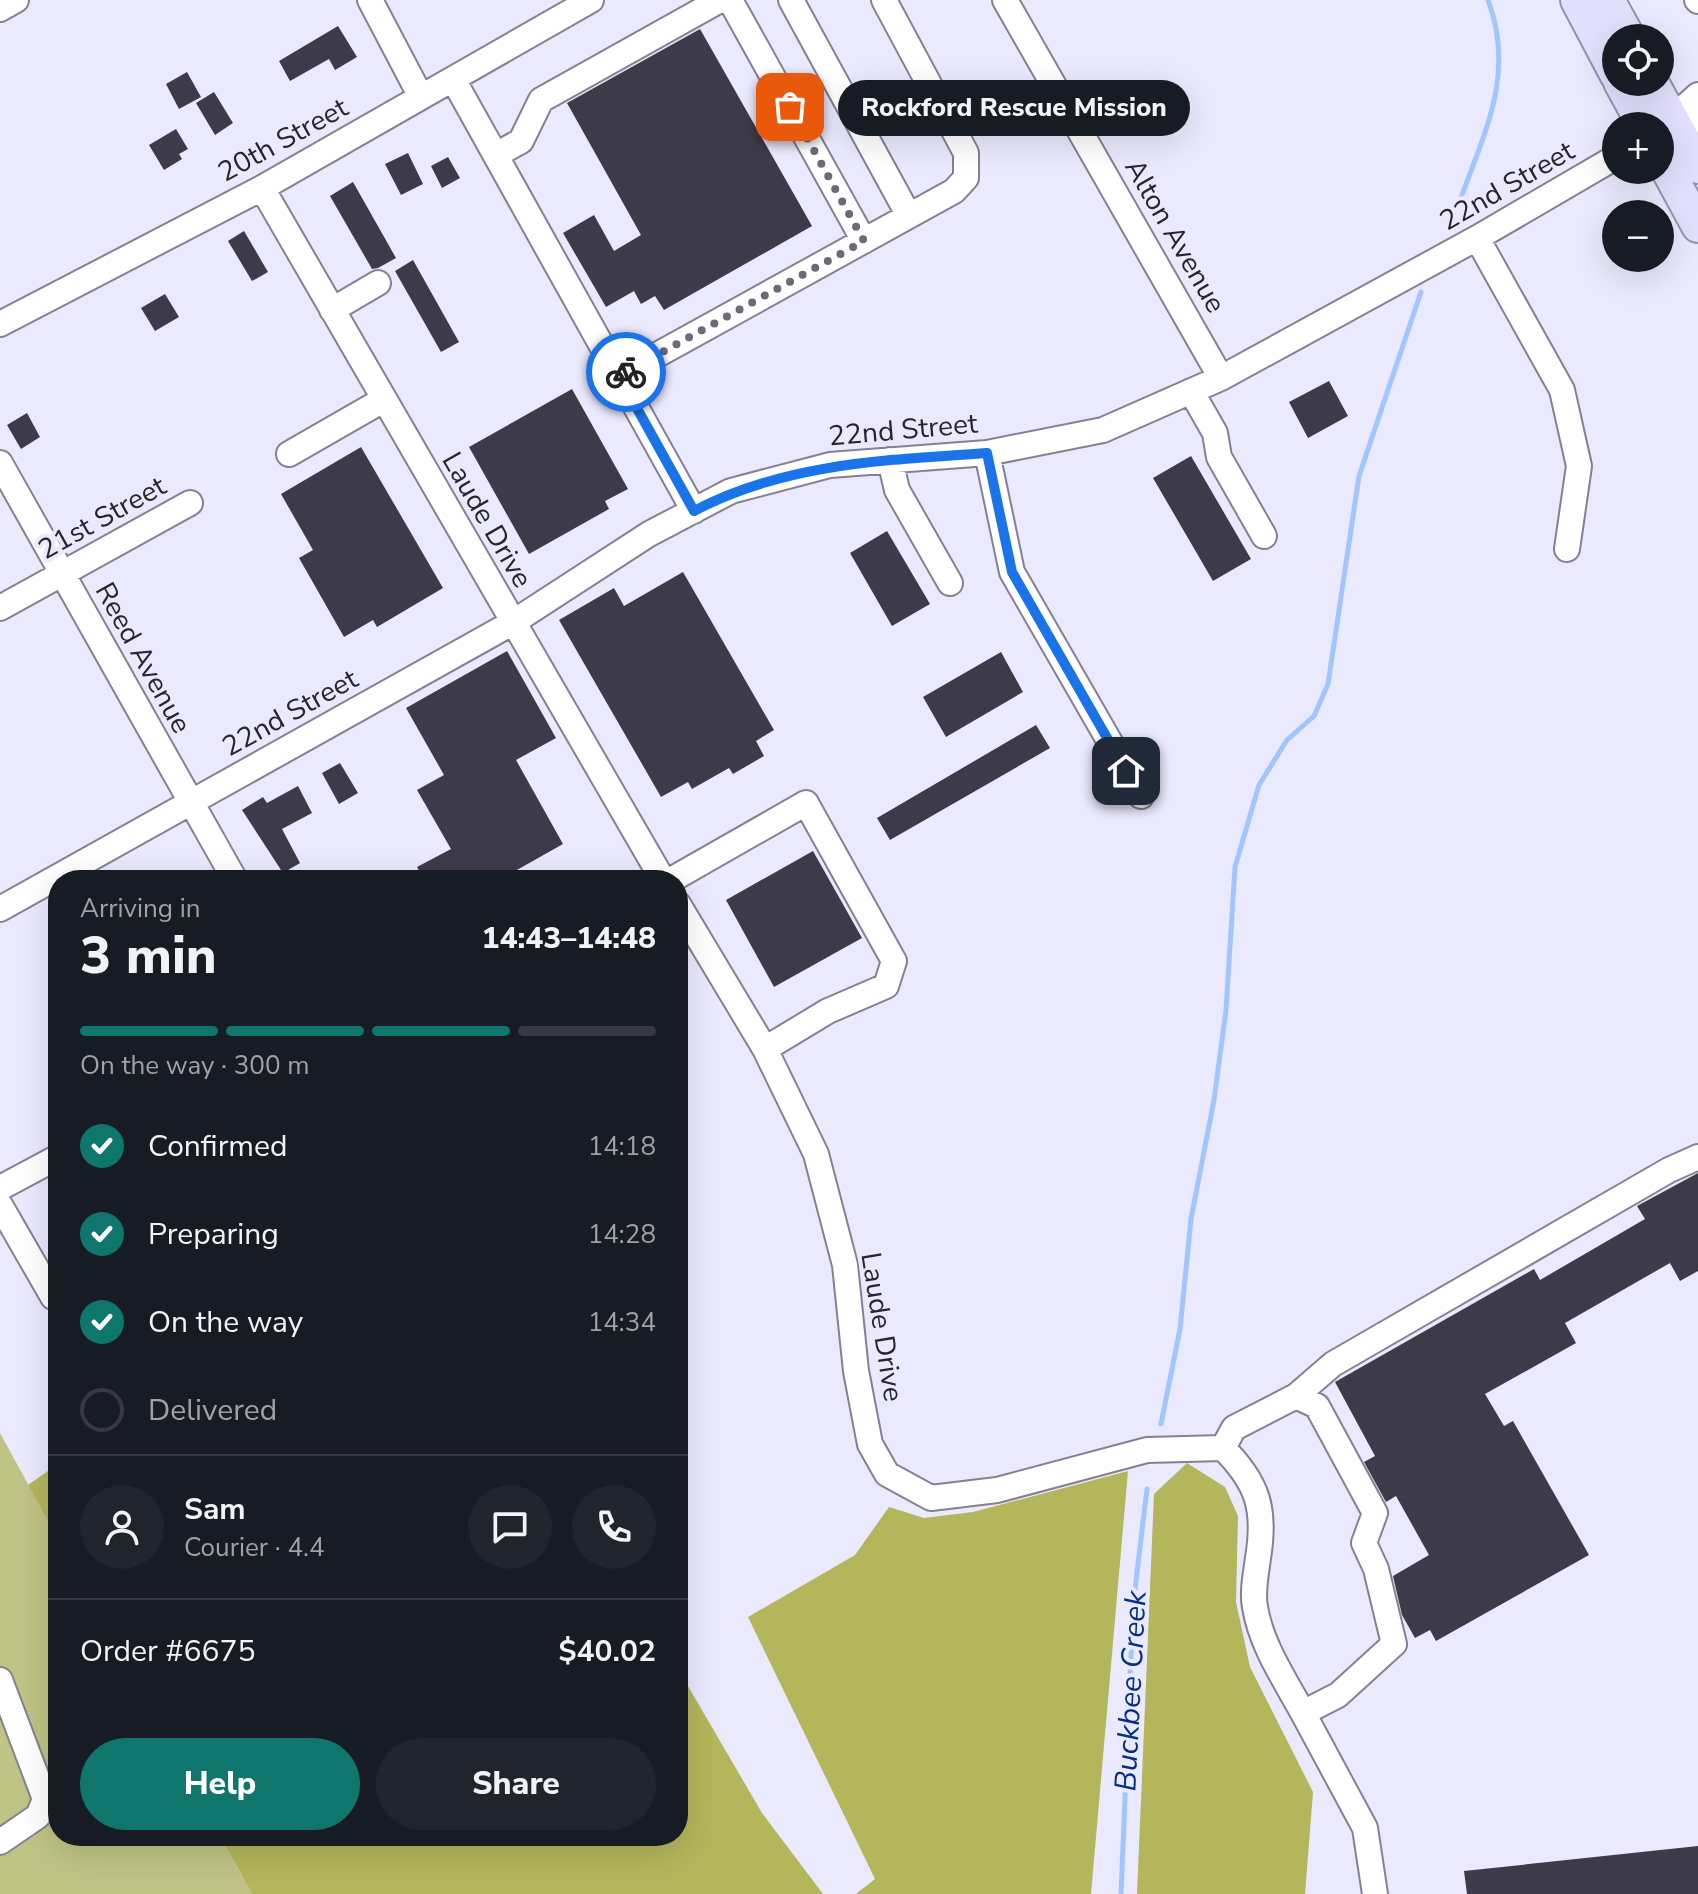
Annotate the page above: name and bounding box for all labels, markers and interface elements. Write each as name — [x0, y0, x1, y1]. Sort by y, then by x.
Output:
map controls — [1602, 24, 1674, 272]
button: locate — [1602, 24, 1674, 96]
pin — [756, 73, 824, 141]
callout: Rockford Rescue Mission — [838, 79, 1190, 135]
icon: bag — [768, 85, 812, 129]
street label: 20th Street — [211, 89, 355, 191]
text: Rockford Rescue Mission — [861, 90, 1167, 125]
button: + — [1602, 112, 1674, 184]
street label: 22nd Street — [1433, 132, 1581, 240]
street label: Alton Avenue — [1116, 152, 1234, 320]
button: − — [1602, 200, 1674, 272]
courier — [586, 332, 666, 412]
icon: bike — [604, 350, 648, 394]
street label: 22nd Street — [827, 405, 979, 455]
street label: Laude Drive — [433, 445, 541, 595]
street label: 21st Street — [31, 467, 173, 569]
street label: Reed Avenue — [86, 576, 200, 740]
street label: 22nd Street — [215, 660, 365, 766]
pin — [1092, 737, 1160, 805]
icon: home — [1104, 749, 1148, 793]
text: Arriving in — [80, 891, 201, 926]
text: 14:43–14:48 — [481, 918, 656, 959]
text: 3 min — [80, 920, 217, 991]
text: On the way · 300 m — [80, 1048, 309, 1083]
icon: check — [80, 1124, 124, 1168]
text: Confirmed — [148, 1126, 288, 1167]
text: 14:18 — [588, 1129, 656, 1164]
icon: check — [80, 1212, 124, 1256]
text: Preparing — [148, 1214, 279, 1255]
text: 14:28 — [588, 1217, 656, 1252]
street label: Laude Drive — [851, 1250, 913, 1404]
icon: check — [80, 1300, 124, 1344]
text: On the way — [148, 1302, 303, 1343]
text: 14:34 — [588, 1305, 656, 1340]
text: Delivered — [148, 1390, 277, 1431]
button: person — [80, 1485, 164, 1569]
button: chat — [468, 1485, 552, 1569]
button: phone — [572, 1485, 656, 1569]
text: Sam — [184, 1489, 246, 1530]
text: Courier · 4.4 — [184, 1530, 325, 1565]
water label: Buckbee Creek — [1105, 1589, 1157, 1792]
text: Order #6675 — [80, 1631, 255, 1672]
text: $40.02 — [559, 1631, 656, 1672]
button: Help — [80, 1738, 360, 1830]
button: Share — [376, 1738, 656, 1830]

